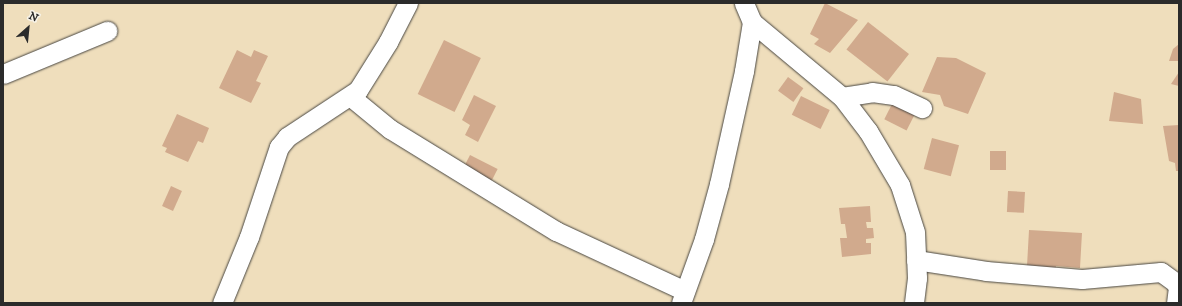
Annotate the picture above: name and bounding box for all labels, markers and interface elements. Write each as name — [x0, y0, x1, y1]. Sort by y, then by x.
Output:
north arrow — [8, 8, 48, 48]
text: N — [26, 9, 41, 26]

